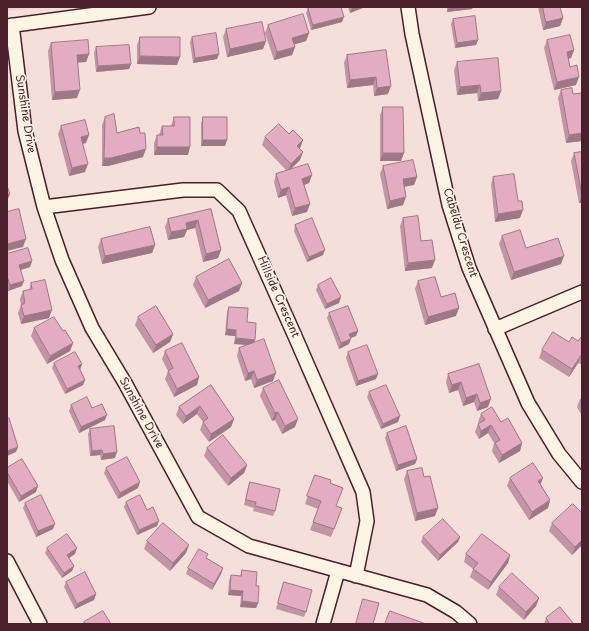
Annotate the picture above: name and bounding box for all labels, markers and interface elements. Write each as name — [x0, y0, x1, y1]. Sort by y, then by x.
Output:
street label: Sunshine Drive — [12, 74, 38, 154]
street label: Cabeldu Crescent — [440, 187, 480, 279]
street label: Hillside Crescent — [254, 254, 302, 340]
street label: Sunshine Drive — [116, 375, 166, 451]

